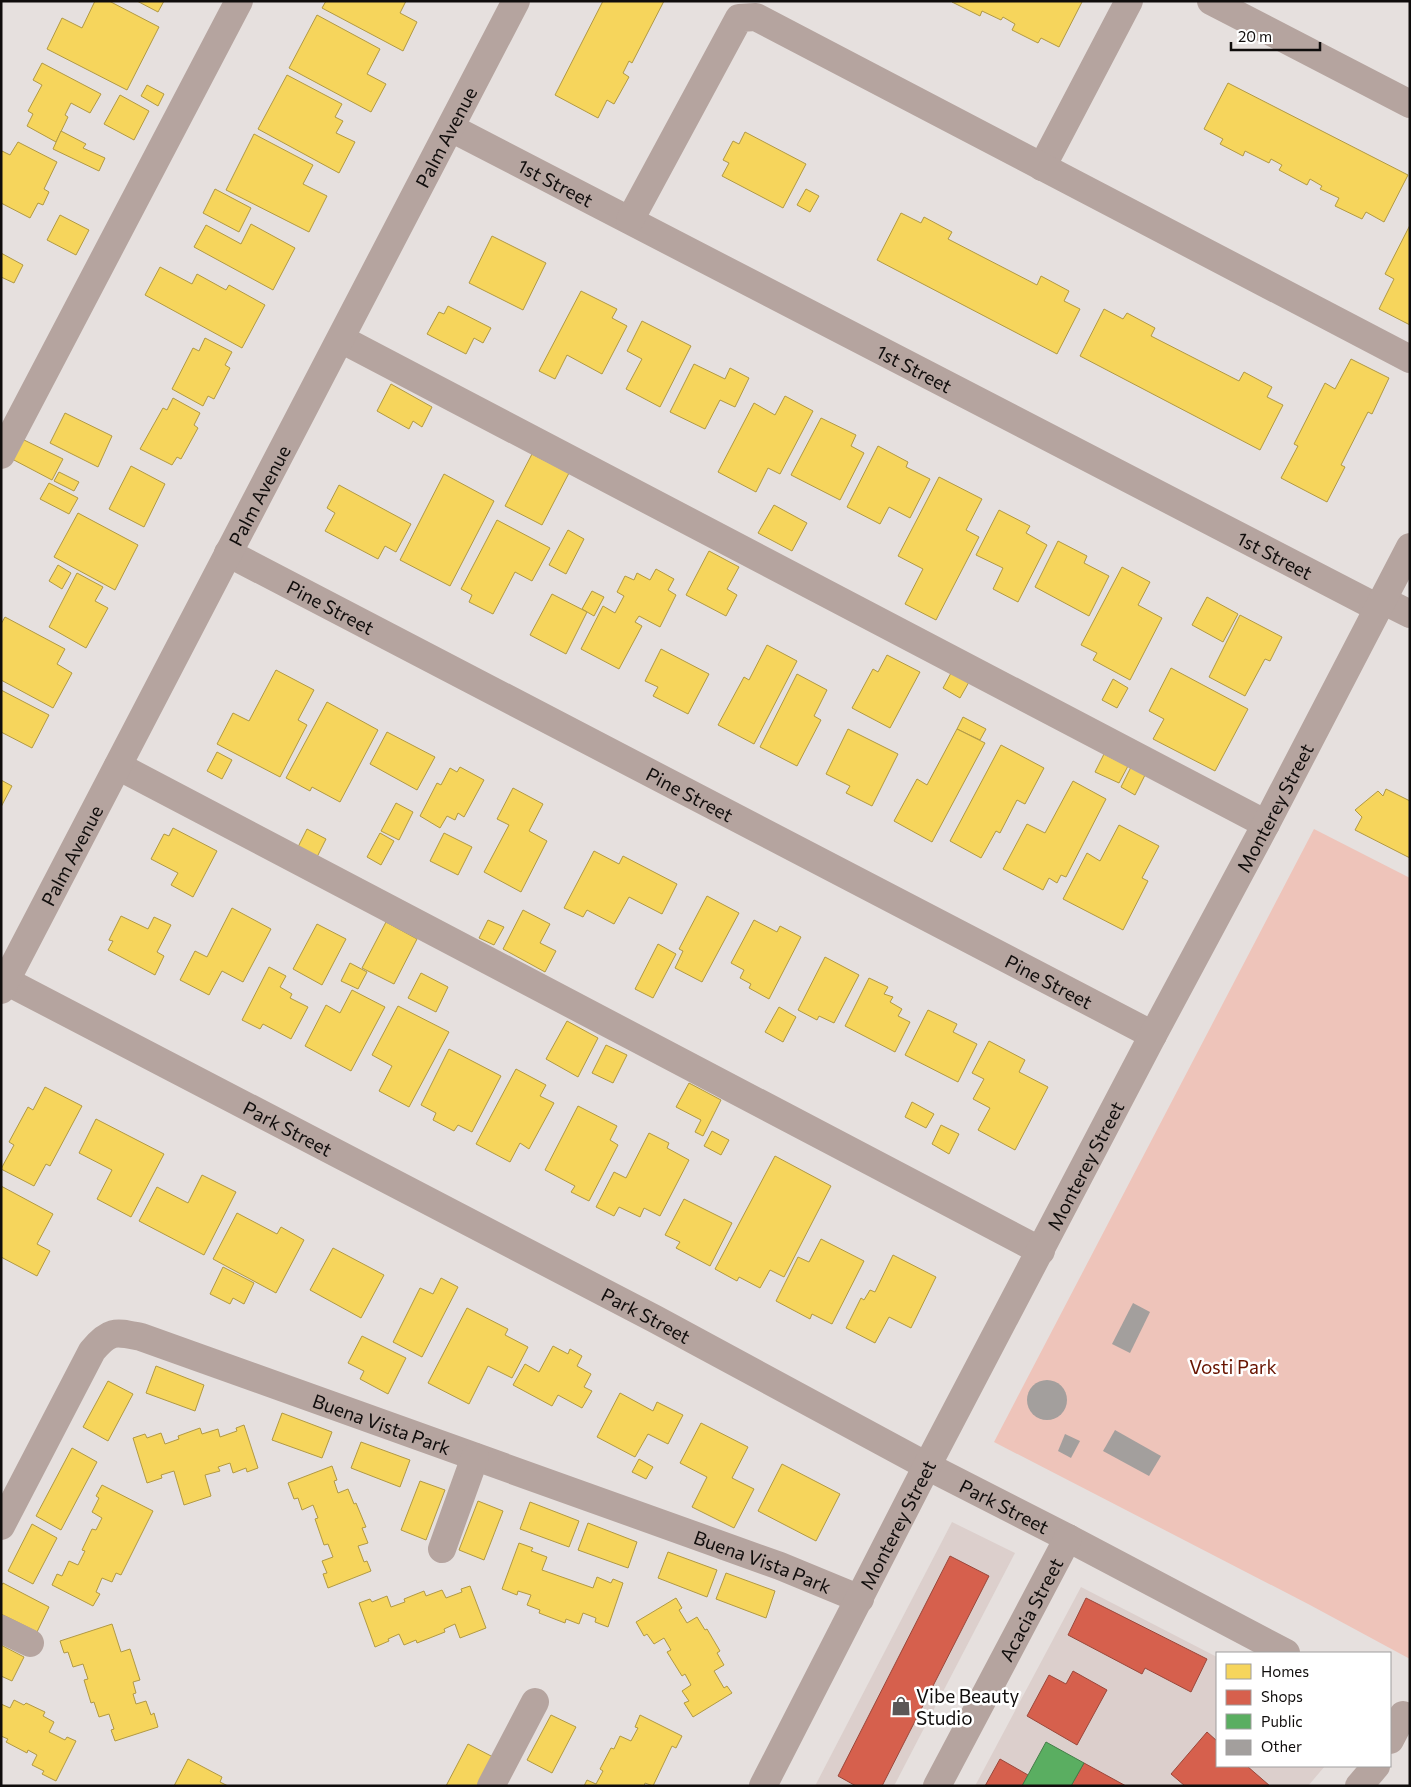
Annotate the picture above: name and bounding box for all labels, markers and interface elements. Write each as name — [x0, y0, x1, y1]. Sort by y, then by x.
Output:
scale bar — [1231, 20, 1320, 52]
text: 20 m — [1238, 27, 1272, 45]
street label: Palm Avenue — [410, 83, 481, 191]
street label: 1st Street — [514, 153, 598, 211]
street label: 1st Street — [873, 339, 956, 397]
street label: Palm Avenue — [223, 441, 294, 549]
street label: 1st Street — [1233, 526, 1317, 584]
street label: Pine Street — [283, 574, 379, 639]
street label: Monterey Street — [1231, 739, 1318, 876]
street label: Pine Street — [643, 762, 738, 826]
street label: Palm Avenue — [36, 801, 107, 909]
street label: Pine Street — [1002, 949, 1097, 1013]
street label: Park Street — [240, 1095, 337, 1161]
street label: Monterey Street — [1041, 1097, 1128, 1234]
street label: Park Street — [598, 1282, 695, 1348]
park label: Vosti Park — [1189, 1355, 1277, 1378]
street label: Buena Vista Park — [310, 1388, 454, 1459]
street label: Monterey Street — [854, 1456, 940, 1593]
street label: Park Street — [956, 1473, 1053, 1538]
street label: Buena Vista Park — [691, 1525, 835, 1598]
street label: Acacia Street — [994, 1553, 1067, 1665]
legend — [1216, 1652, 1391, 1767]
text: Homes — [1261, 1662, 1309, 1680]
place label: Vibe Beauty Studio — [916, 1684, 1019, 1729]
text: Shops — [1261, 1687, 1303, 1705]
shop icon: Vibe Beauty Studio — [890, 1695, 912, 1717]
text: Public — [1261, 1712, 1303, 1730]
text: Other — [1261, 1737, 1302, 1755]

